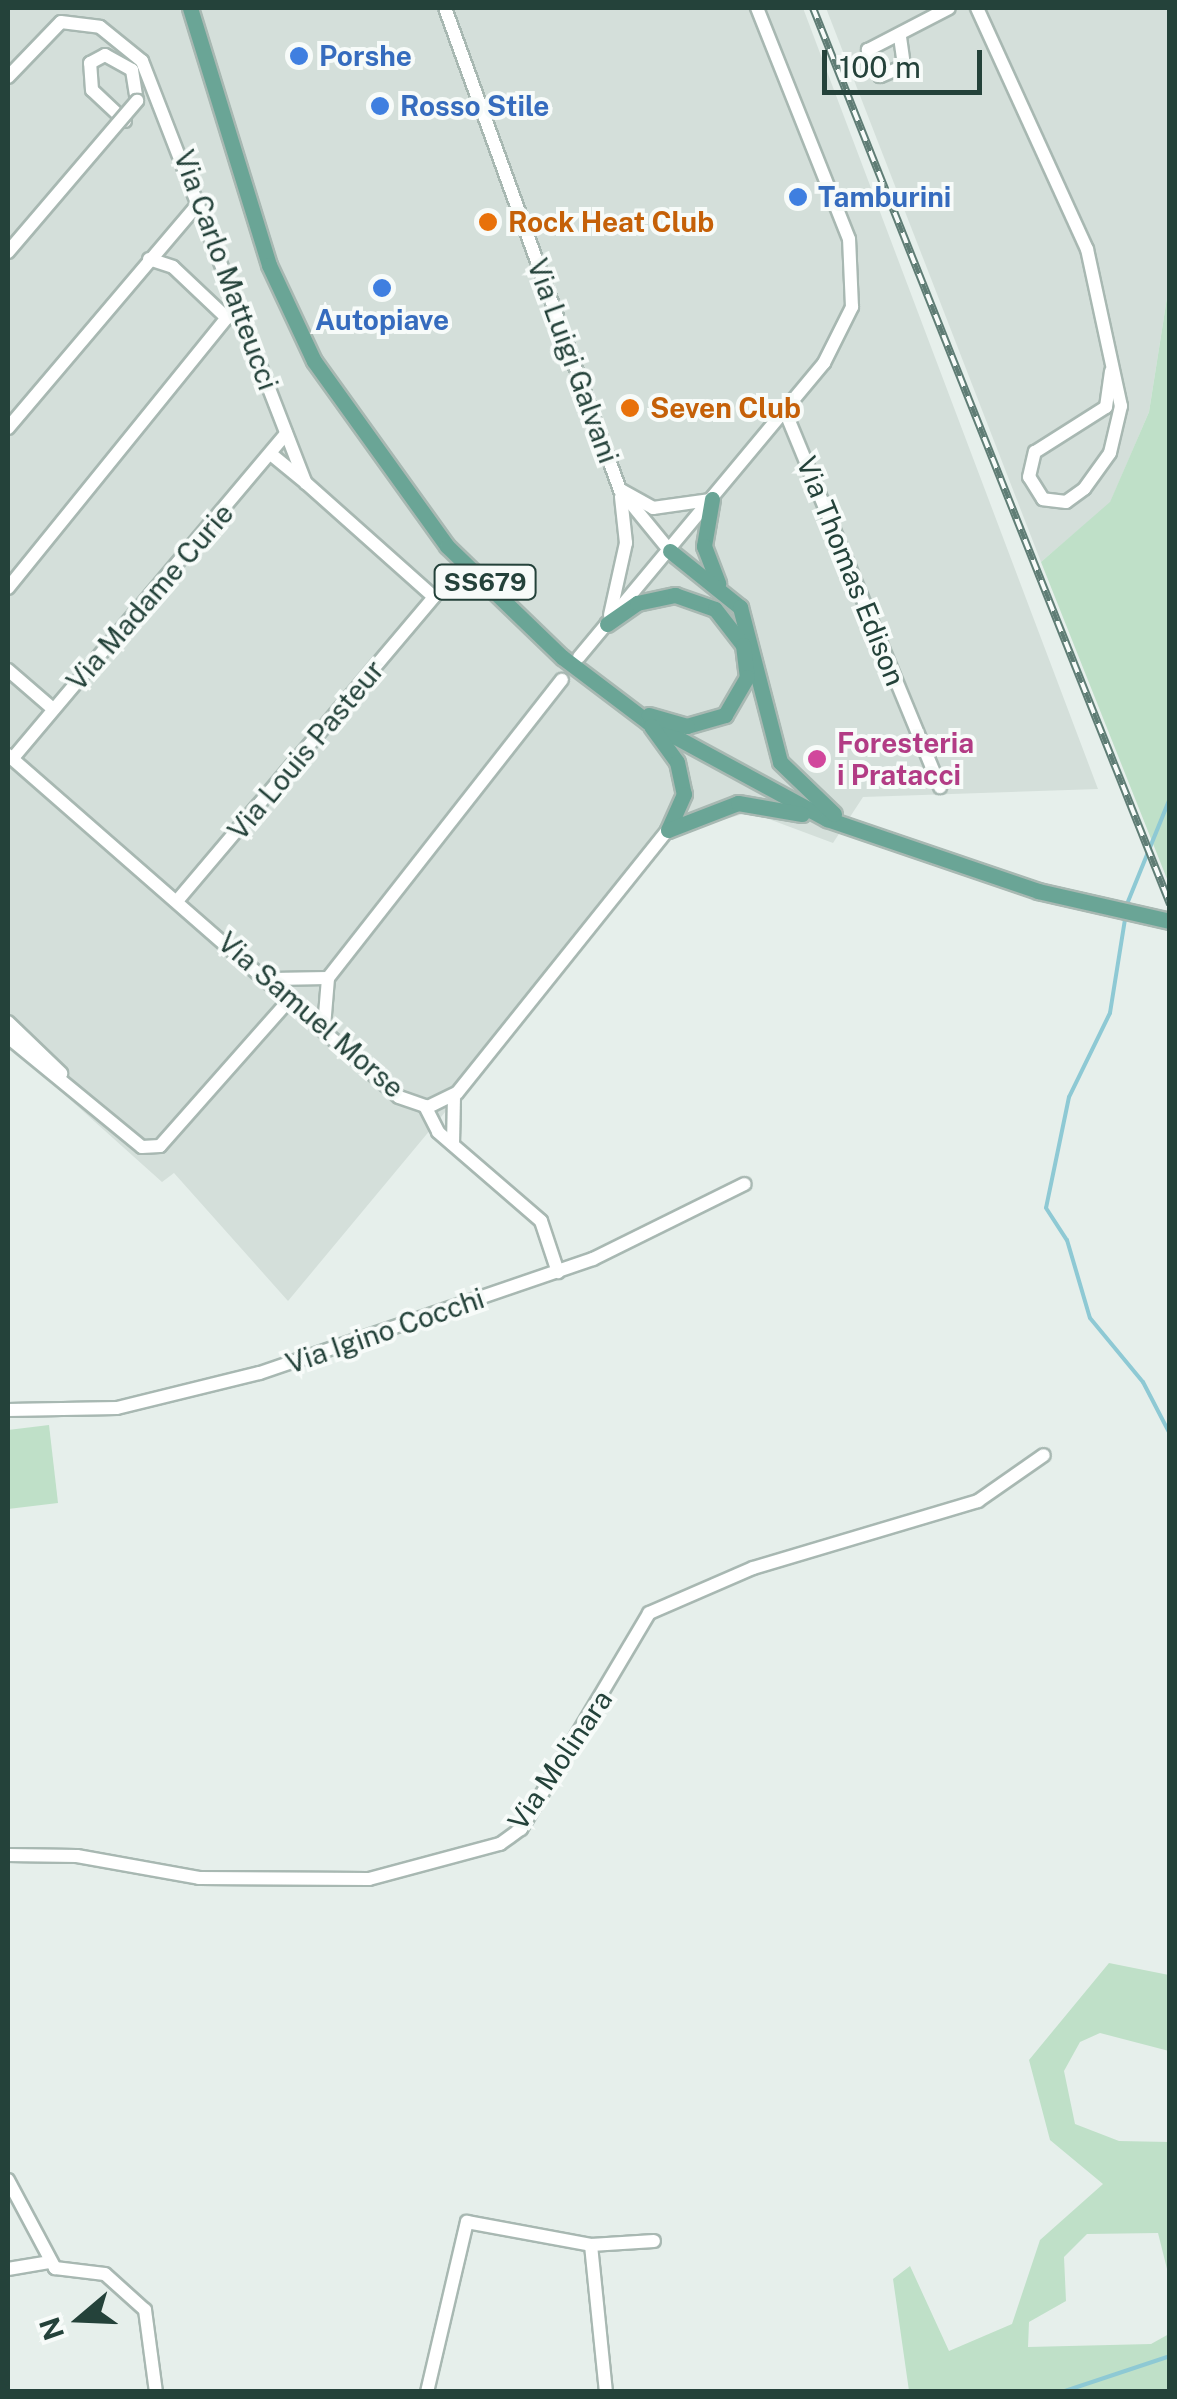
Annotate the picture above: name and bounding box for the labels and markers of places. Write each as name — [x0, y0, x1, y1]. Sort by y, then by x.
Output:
place label: Porshe — [319, 39, 412, 73]
marker: Porshe — [288, 45, 310, 67]
place label: Rosso Stile — [400, 89, 550, 123]
marker: Rosso Stile — [369, 95, 391, 117]
place label: Tamburini — [818, 180, 951, 214]
marker: Tamburini — [787, 186, 809, 208]
place label: Rock Heat Club — [508, 205, 714, 239]
marker: Rock Heat Club — [477, 211, 499, 233]
marker: Autopiave — [371, 277, 393, 299]
place label: Autopiave — [315, 303, 449, 337]
place label: Seven Club — [650, 391, 801, 425]
marker: Seven Club — [619, 397, 641, 419]
place label: Foresteria i Pratacci — [837, 726, 974, 792]
marker: Foresteria i Pratacci — [806, 748, 828, 770]

